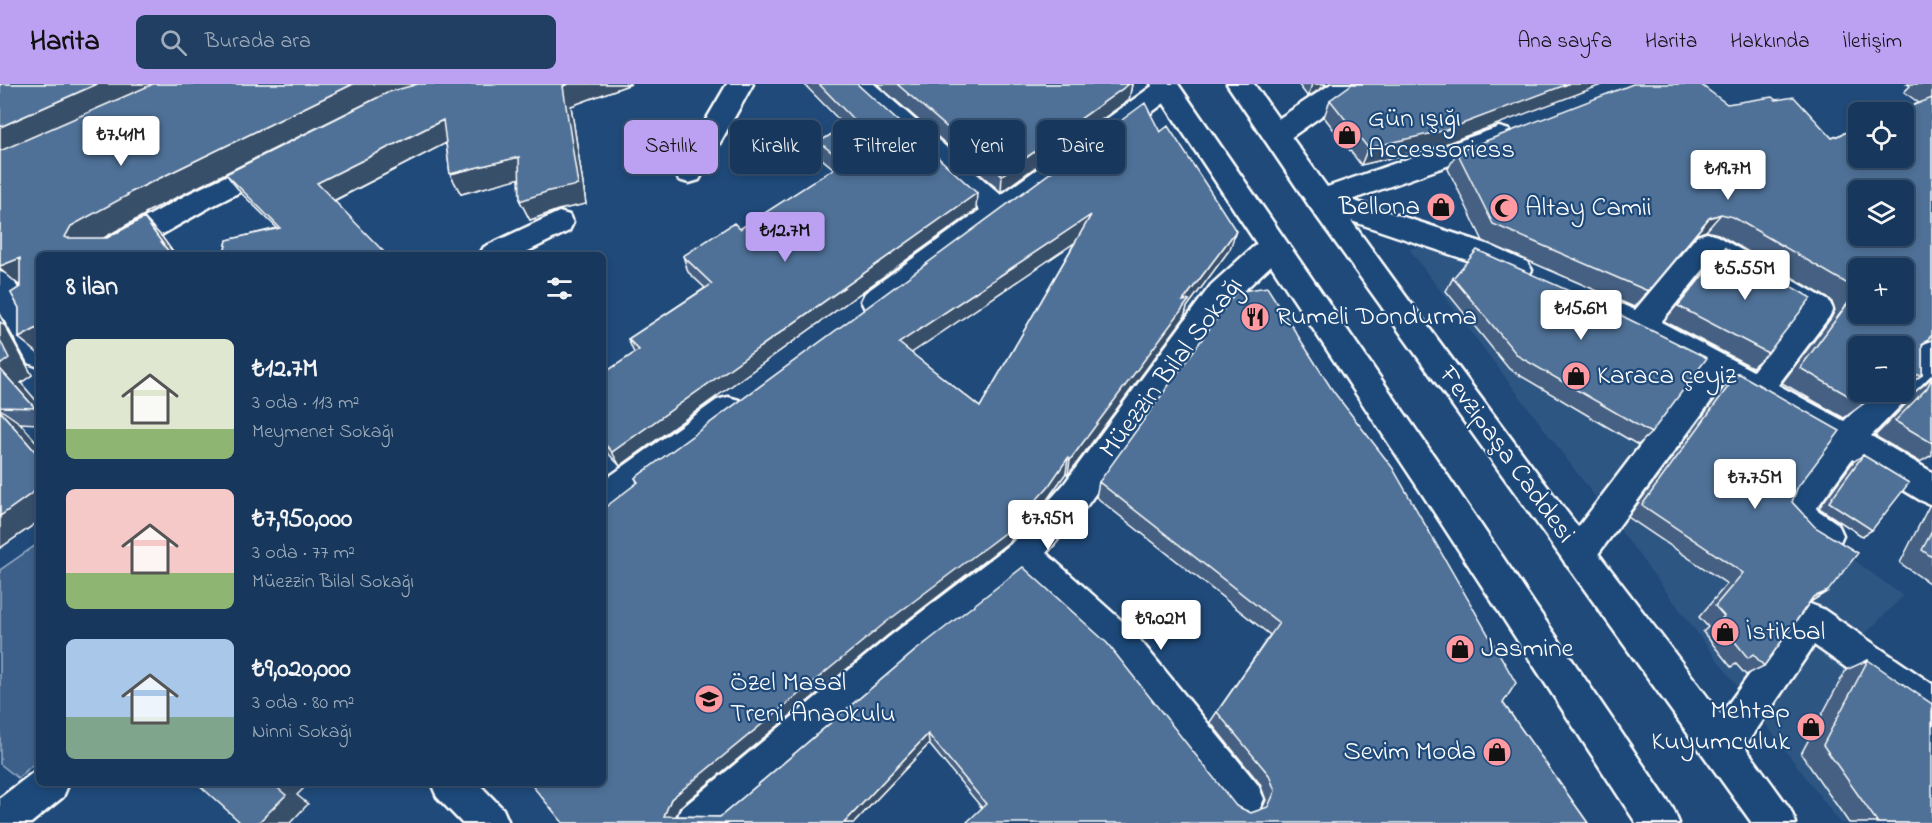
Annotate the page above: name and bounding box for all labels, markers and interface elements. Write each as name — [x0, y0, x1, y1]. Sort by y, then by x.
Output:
search box — [136, 15, 556, 69]
text: Harita — [30, 22, 100, 63]
icon: search — [157, 26, 190, 59]
text: Burada ara — [205, 26, 311, 58]
text: Ana sayfa — [1517, 27, 1612, 57]
text: Harita — [1645, 27, 1697, 57]
text: Hakkında — [1730, 27, 1810, 57]
text: İletişim — [1843, 27, 1902, 57]
place label: Gün ışığı Accessoriess — [1368, 100, 1515, 170]
map controls — [1848, 102, 1914, 402]
button: locate — [1848, 102, 1914, 168]
pin: ₺7.41M — [72, 116, 170, 167]
shop icon: Gün ışığı Accessoriess — [1331, 119, 1363, 151]
chip: Satılık — [624, 120, 718, 174]
chip: Kiralık — [730, 120, 821, 174]
chip: Filtreler — [833, 120, 938, 174]
chip: Yeni — [950, 120, 1025, 174]
chip: Daire — [1037, 120, 1125, 174]
text: ₺7.41M — [96, 121, 146, 150]
pin: ₺19.7M — [1679, 150, 1777, 201]
text: ₺19.7M — [1705, 155, 1751, 184]
button: layers — [1848, 180, 1914, 246]
place label: Bellona — [1338, 188, 1420, 227]
place label: Altay Camii — [1525, 189, 1652, 228]
shop icon: Bellona — [1425, 191, 1457, 223]
mosque icon: Altay Camii — [1488, 192, 1520, 224]
pin: ₺12.7M — [736, 212, 834, 263]
text: ₺12.7M — [760, 217, 810, 246]
pin: ₺5.55M — [1696, 250, 1794, 301]
text: ₺5.55M — [1715, 255, 1775, 284]
button: + — [1848, 258, 1914, 324]
text: 8 ilan — [66, 269, 118, 307]
street label: Müezzin Bilal Sokağı — [1091, 269, 1253, 467]
icon: filters — [543, 272, 576, 305]
pin: ₺15.6M — [1532, 290, 1630, 341]
text: ₺15.6M — [1555, 295, 1607, 324]
place label: Rumeli Dondurma — [1276, 298, 1477, 337]
restaurant icon: Rumeli Dondurma — [1239, 301, 1271, 333]
button: − — [1848, 336, 1914, 402]
text: ₺12.7M — [252, 351, 318, 389]
street label: Fevzipaşa Caddesi — [1428, 357, 1584, 552]
place label: Karaca çeyiz — [1597, 357, 1737, 396]
shop icon: Karaca çeyiz — [1560, 360, 1592, 392]
icon: home — [114, 363, 186, 435]
text: 3 oda · 113 m² — [252, 389, 359, 418]
text: Meymenet Sokağı — [252, 418, 394, 447]
pin: ₺7.75M — [1706, 459, 1804, 510]
text: ₺7.75M — [1728, 464, 1782, 493]
pin: ₺7.95M — [999, 500, 1097, 551]
text: ₺7,950,000 — [252, 501, 352, 539]
text: ₺7.95M — [1022, 505, 1074, 534]
icon: home — [114, 513, 186, 585]
text: 3 oda · 77 m² — [252, 539, 355, 568]
text: Müezzin Bilal Sokağı — [252, 568, 414, 597]
pin: ₺9.02M — [1112, 600, 1210, 651]
text: ₺9.02M — [1136, 605, 1186, 634]
place label: İstikbal — [1746, 613, 1825, 652]
shop icon: İstikbal — [1709, 616, 1741, 648]
place label: Jasmine — [1481, 630, 1575, 669]
shop icon: Jasmine — [1444, 633, 1476, 665]
text: ₺9,020,000 — [252, 651, 351, 689]
icon: home — [114, 663, 186, 735]
place label: Özel Masal Treni Anaokulu — [730, 664, 896, 734]
school or university icon: Özel Masal Treni Anaokulu — [693, 683, 725, 715]
text: 3 oda · 80 m² — [252, 689, 355, 718]
place label: Mehtap Kuyumculuk — [1651, 692, 1790, 762]
shop icon: Mehtap Kuyumculuk — [1795, 711, 1827, 743]
text: Ninni Sokağı — [252, 718, 352, 747]
place label: Sevim Moda — [1343, 733, 1476, 772]
shop icon: Sevim Moda — [1481, 736, 1513, 768]

